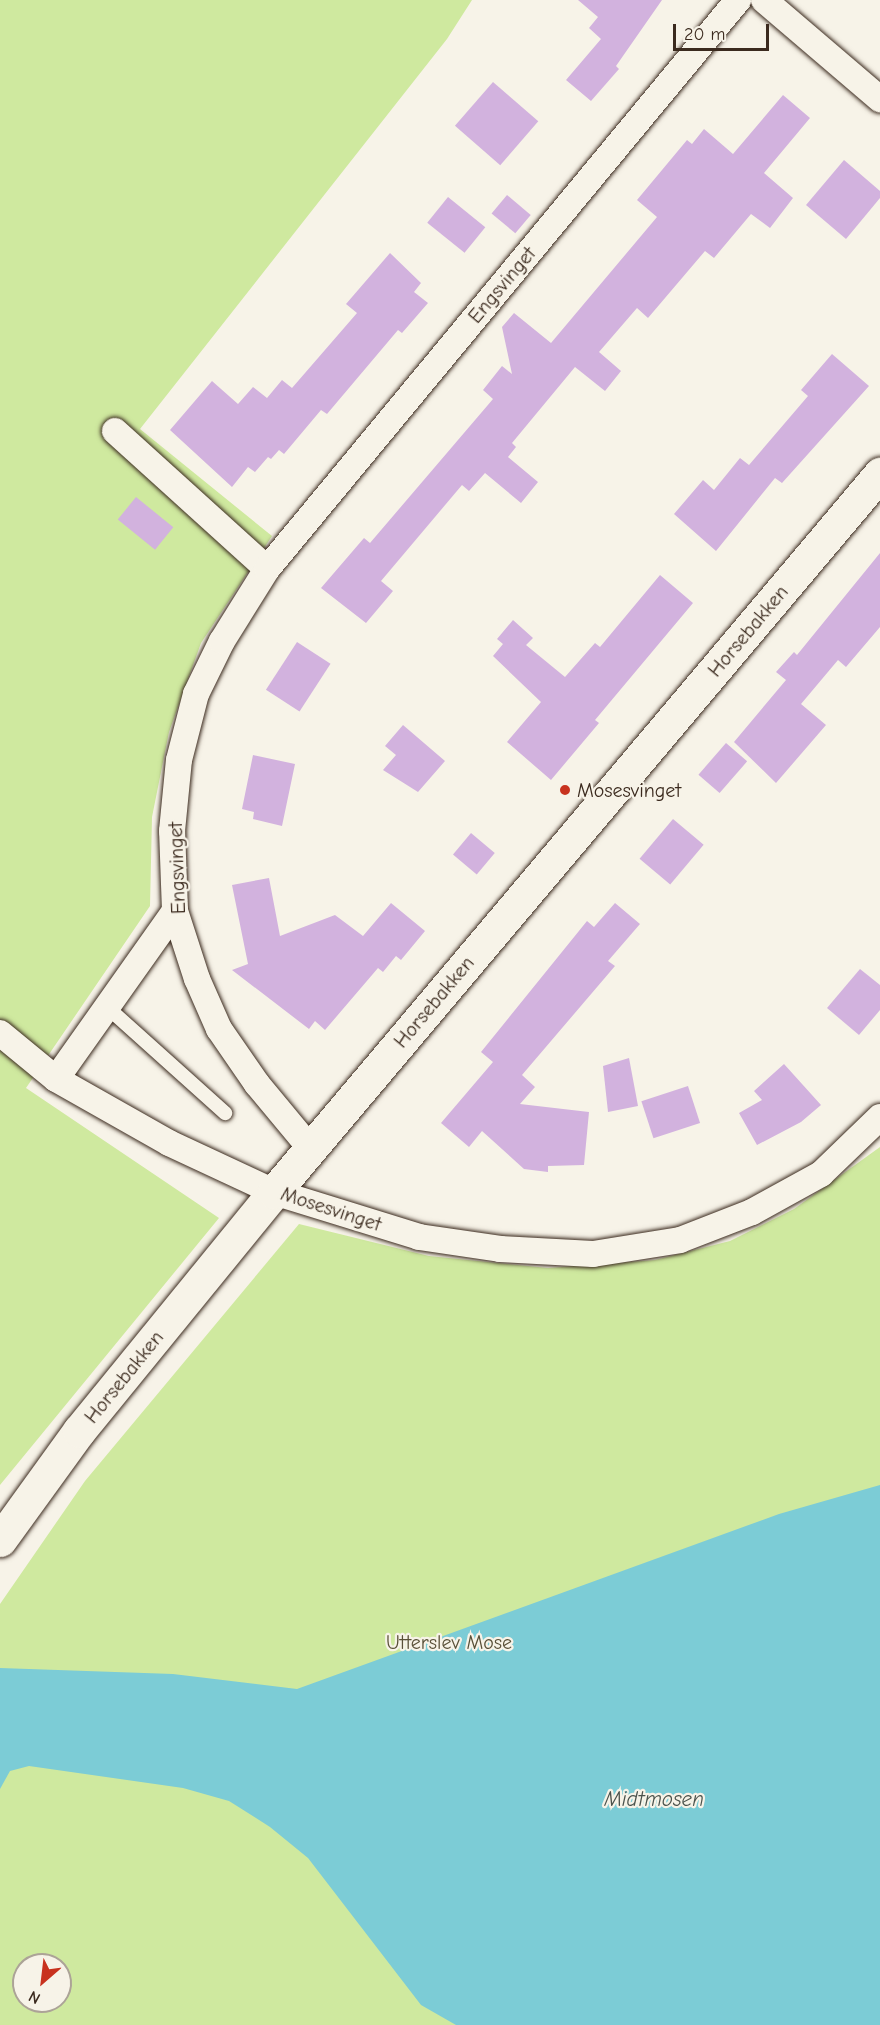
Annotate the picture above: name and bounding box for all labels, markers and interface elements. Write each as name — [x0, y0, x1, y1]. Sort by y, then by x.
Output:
scale bar — [676, 12, 772, 50]
text: 20 m — [684, 24, 725, 45]
street label: Engsvinget — [463, 242, 541, 328]
street label: Horsebakken — [703, 580, 793, 682]
place label: Mosesvinget — [577, 778, 681, 802]
marker: Mosesvinget — [558, 783, 572, 797]
street label: Engsvinget — [163, 821, 191, 915]
street label: Horsebakken — [389, 951, 479, 1053]
street label: Mosesvinget — [278, 1182, 384, 1236]
street label: Horsebakken — [79, 1326, 169, 1428]
park label: Utterslev Mose — [386, 1630, 512, 1654]
water label: Midtmosen — [604, 1786, 704, 1812]
north arrow — [12, 1953, 72, 2013]
text: N — [26, 1987, 43, 2008]

